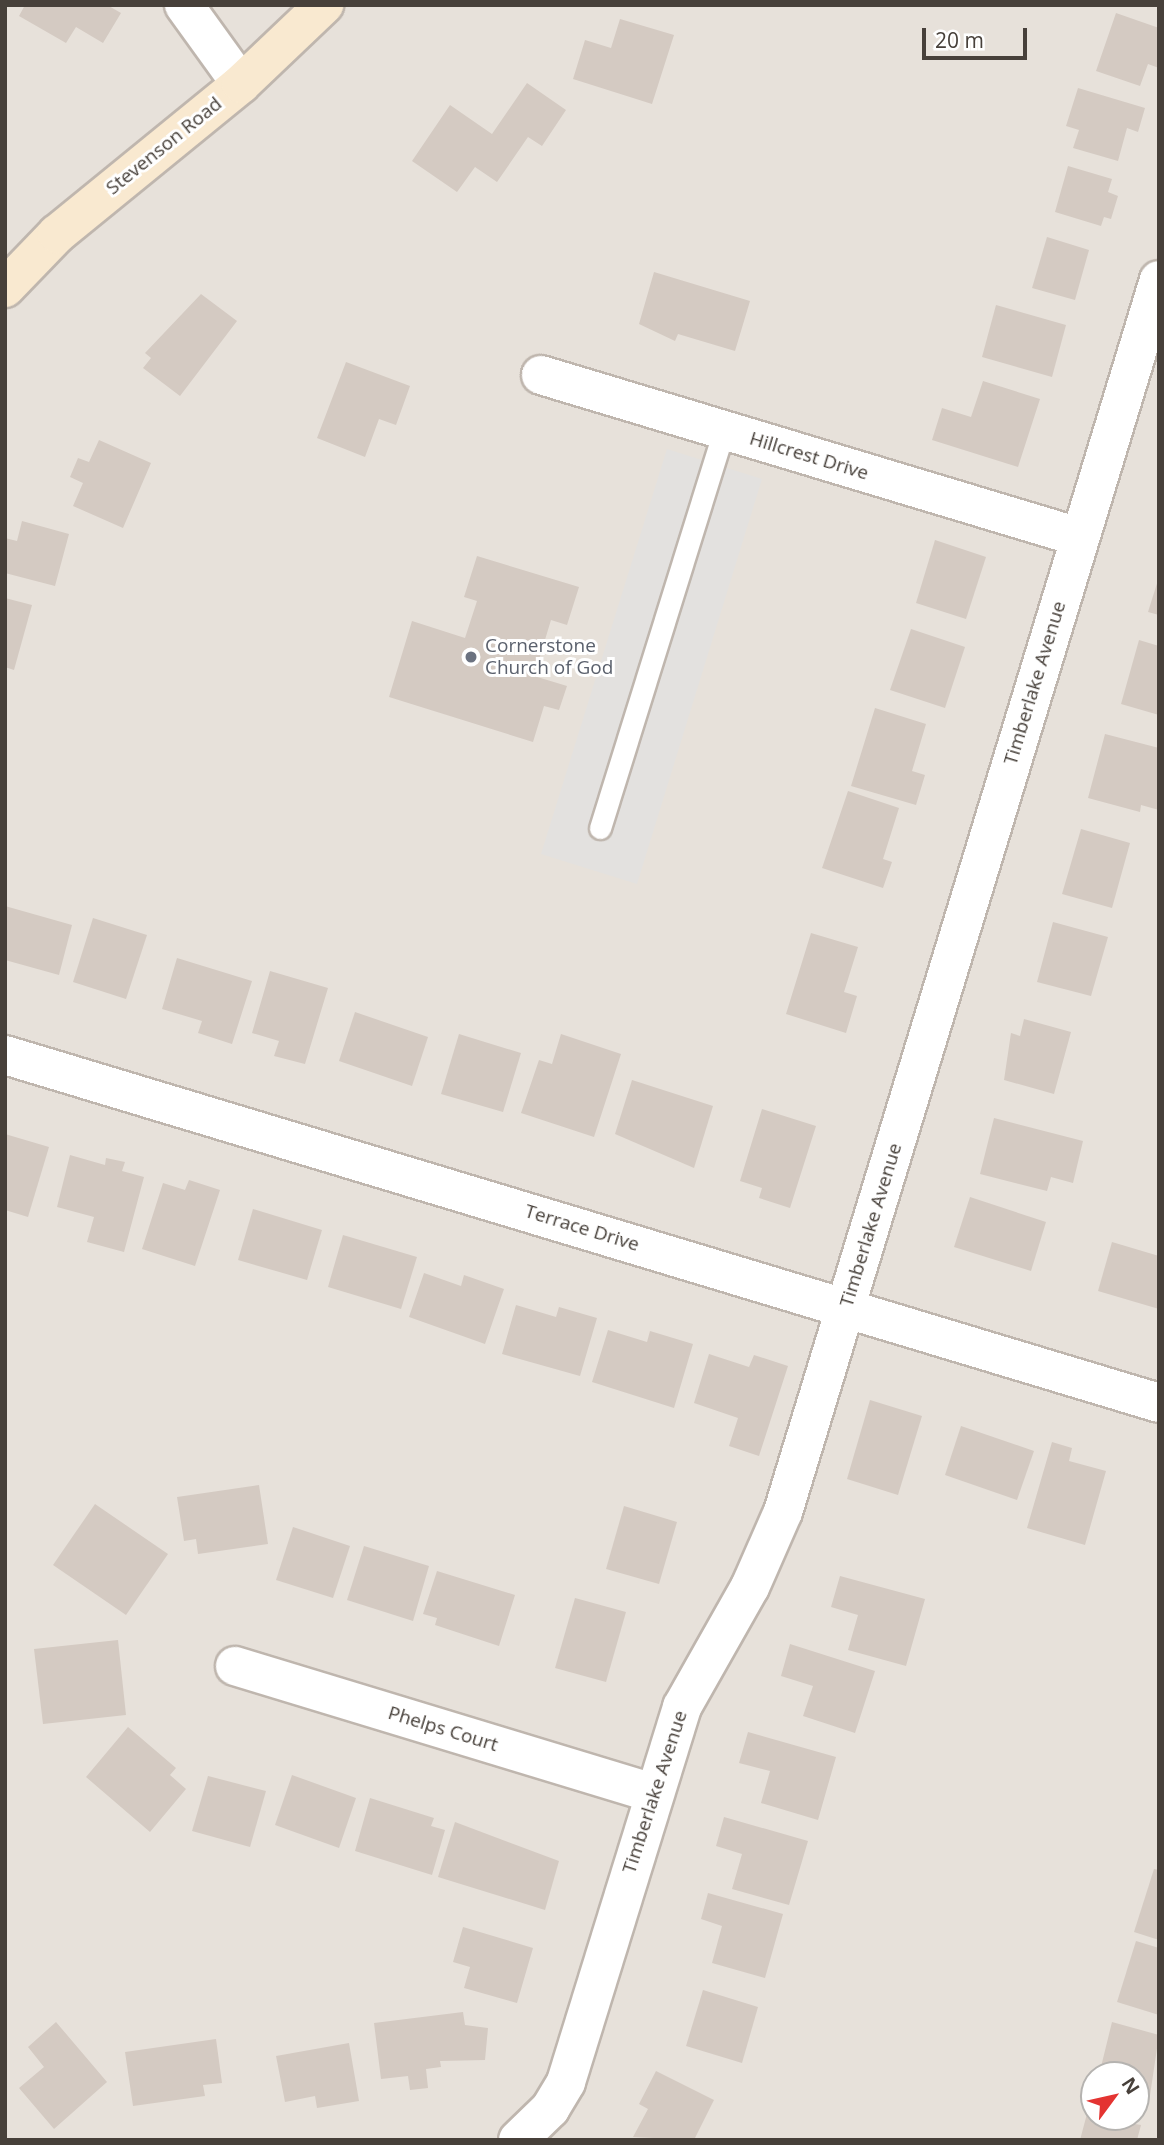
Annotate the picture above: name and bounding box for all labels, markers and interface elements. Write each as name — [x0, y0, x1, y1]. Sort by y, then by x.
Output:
scale bar — [926, 14, 1031, 58]
text: 20 m — [935, 26, 984, 54]
street label: Stevenson Road — [102, 92, 226, 200]
street label: Hillcrest Drive — [747, 427, 871, 485]
street label: Timberlake Avenue — [999, 598, 1071, 768]
place label: Cornerstone Church of God — [485, 635, 613, 679]
marker: Cornerstone Church of God — [463, 649, 479, 665]
street label: Timberlake Avenue — [835, 1140, 907, 1310]
street label: Terrace Drive — [522, 1200, 642, 1256]
street label: Phelps Court — [385, 1701, 501, 1757]
street label: Timberlake Avenue — [618, 1708, 692, 1876]
north arrow — [1080, 2061, 1150, 2131]
text: N — [1116, 2072, 1146, 2099]

